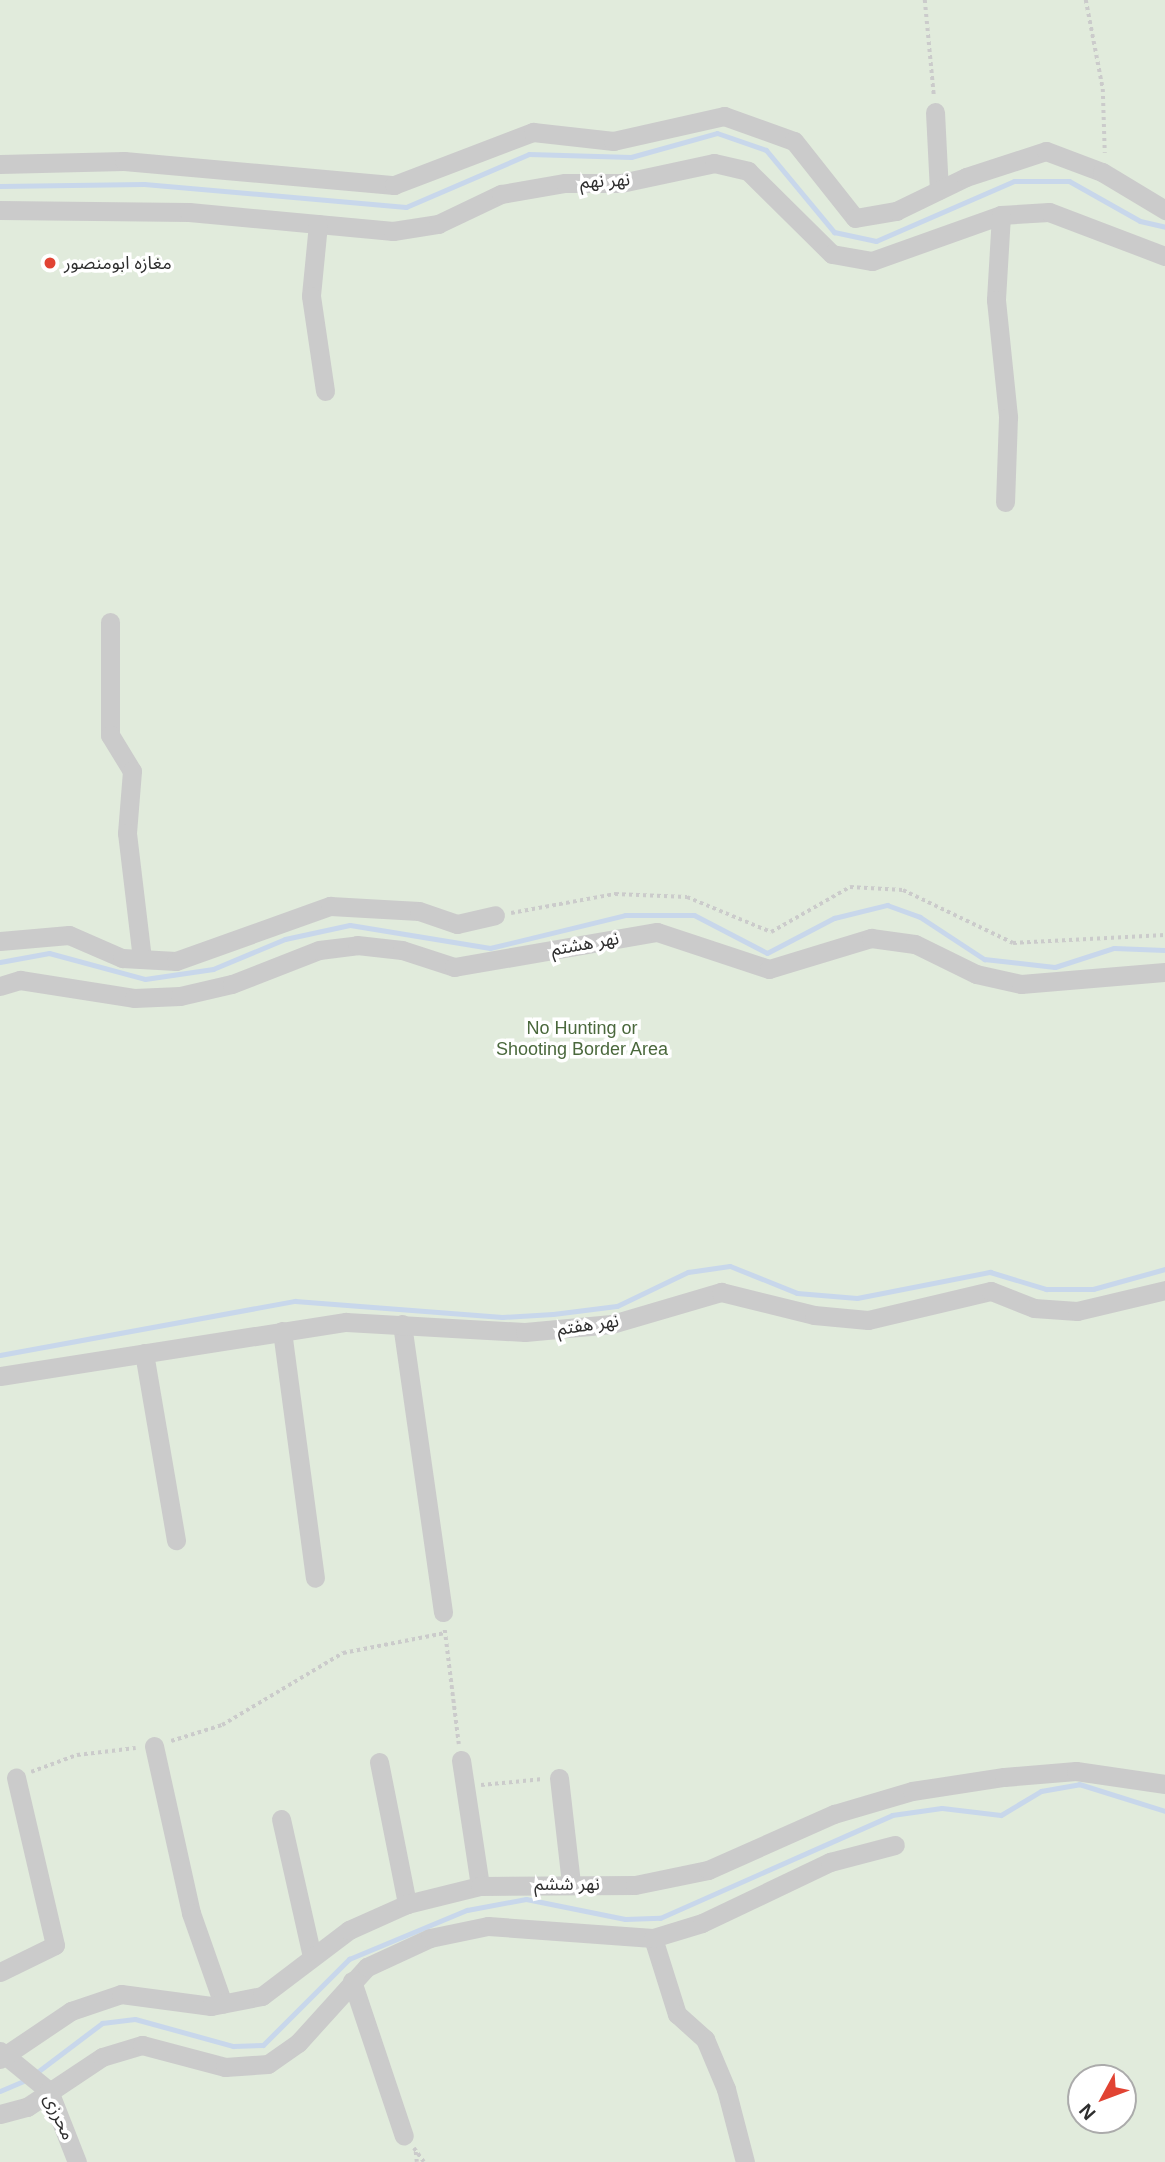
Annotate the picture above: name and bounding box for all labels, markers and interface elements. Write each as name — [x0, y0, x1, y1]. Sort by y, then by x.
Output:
street label: نهر نهم — [579, 169, 631, 193]
place label: مغازه ابومنصور — [64, 252, 172, 274]
marker: مغازه ابومنصور — [42, 255, 58, 271]
street label: نهر هشتم — [549, 927, 621, 961]
park label: No Hunting or Shooting Border Area — [495, 1018, 669, 1060]
street label: نهر هفتم — [556, 1310, 620, 1340]
street label: نهر ششم — [534, 1873, 600, 1895]
north arrow — [1067, 2064, 1137, 2134]
street label: محرزی — [39, 2091, 79, 2143]
text: N — [1075, 2100, 1100, 2124]

